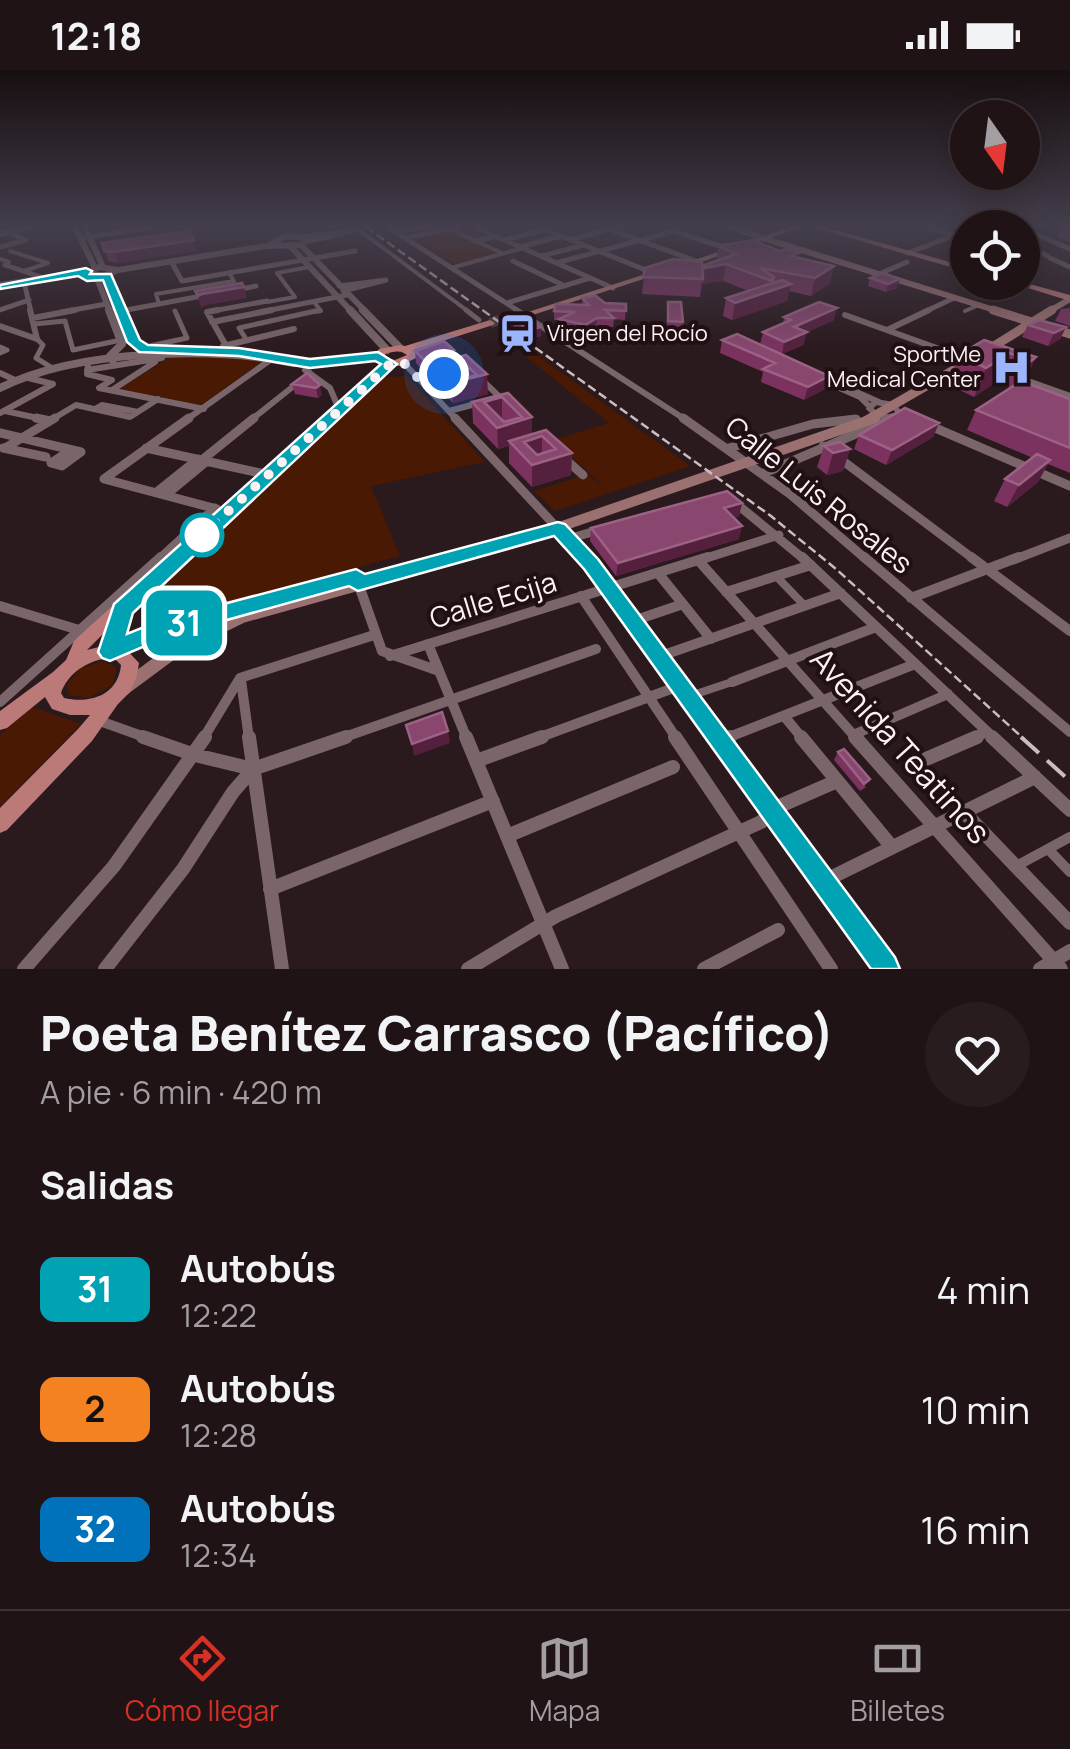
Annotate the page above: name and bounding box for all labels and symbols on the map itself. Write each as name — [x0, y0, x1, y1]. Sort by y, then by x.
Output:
north arrow — [950, 100, 1040, 190]
station icon: Virgen del Rocío — [496, 312, 538, 354]
place label: Virgen del Rocío — [547, 318, 708, 348]
place label: SportMe Medical Center — [827, 339, 981, 394]
hospital icon: SportMe Medical Center — [990, 346, 1032, 388]
your location — [419, 349, 469, 399]
street label: Calle Luis Rosales — [718, 407, 921, 581]
unlabelled marker — [181, 514, 223, 556]
street label: Calle Ecija — [425, 562, 561, 636]
line badge: 31 — [139, 590, 229, 656]
street label: Avenida Teatinos — [801, 638, 1001, 853]

